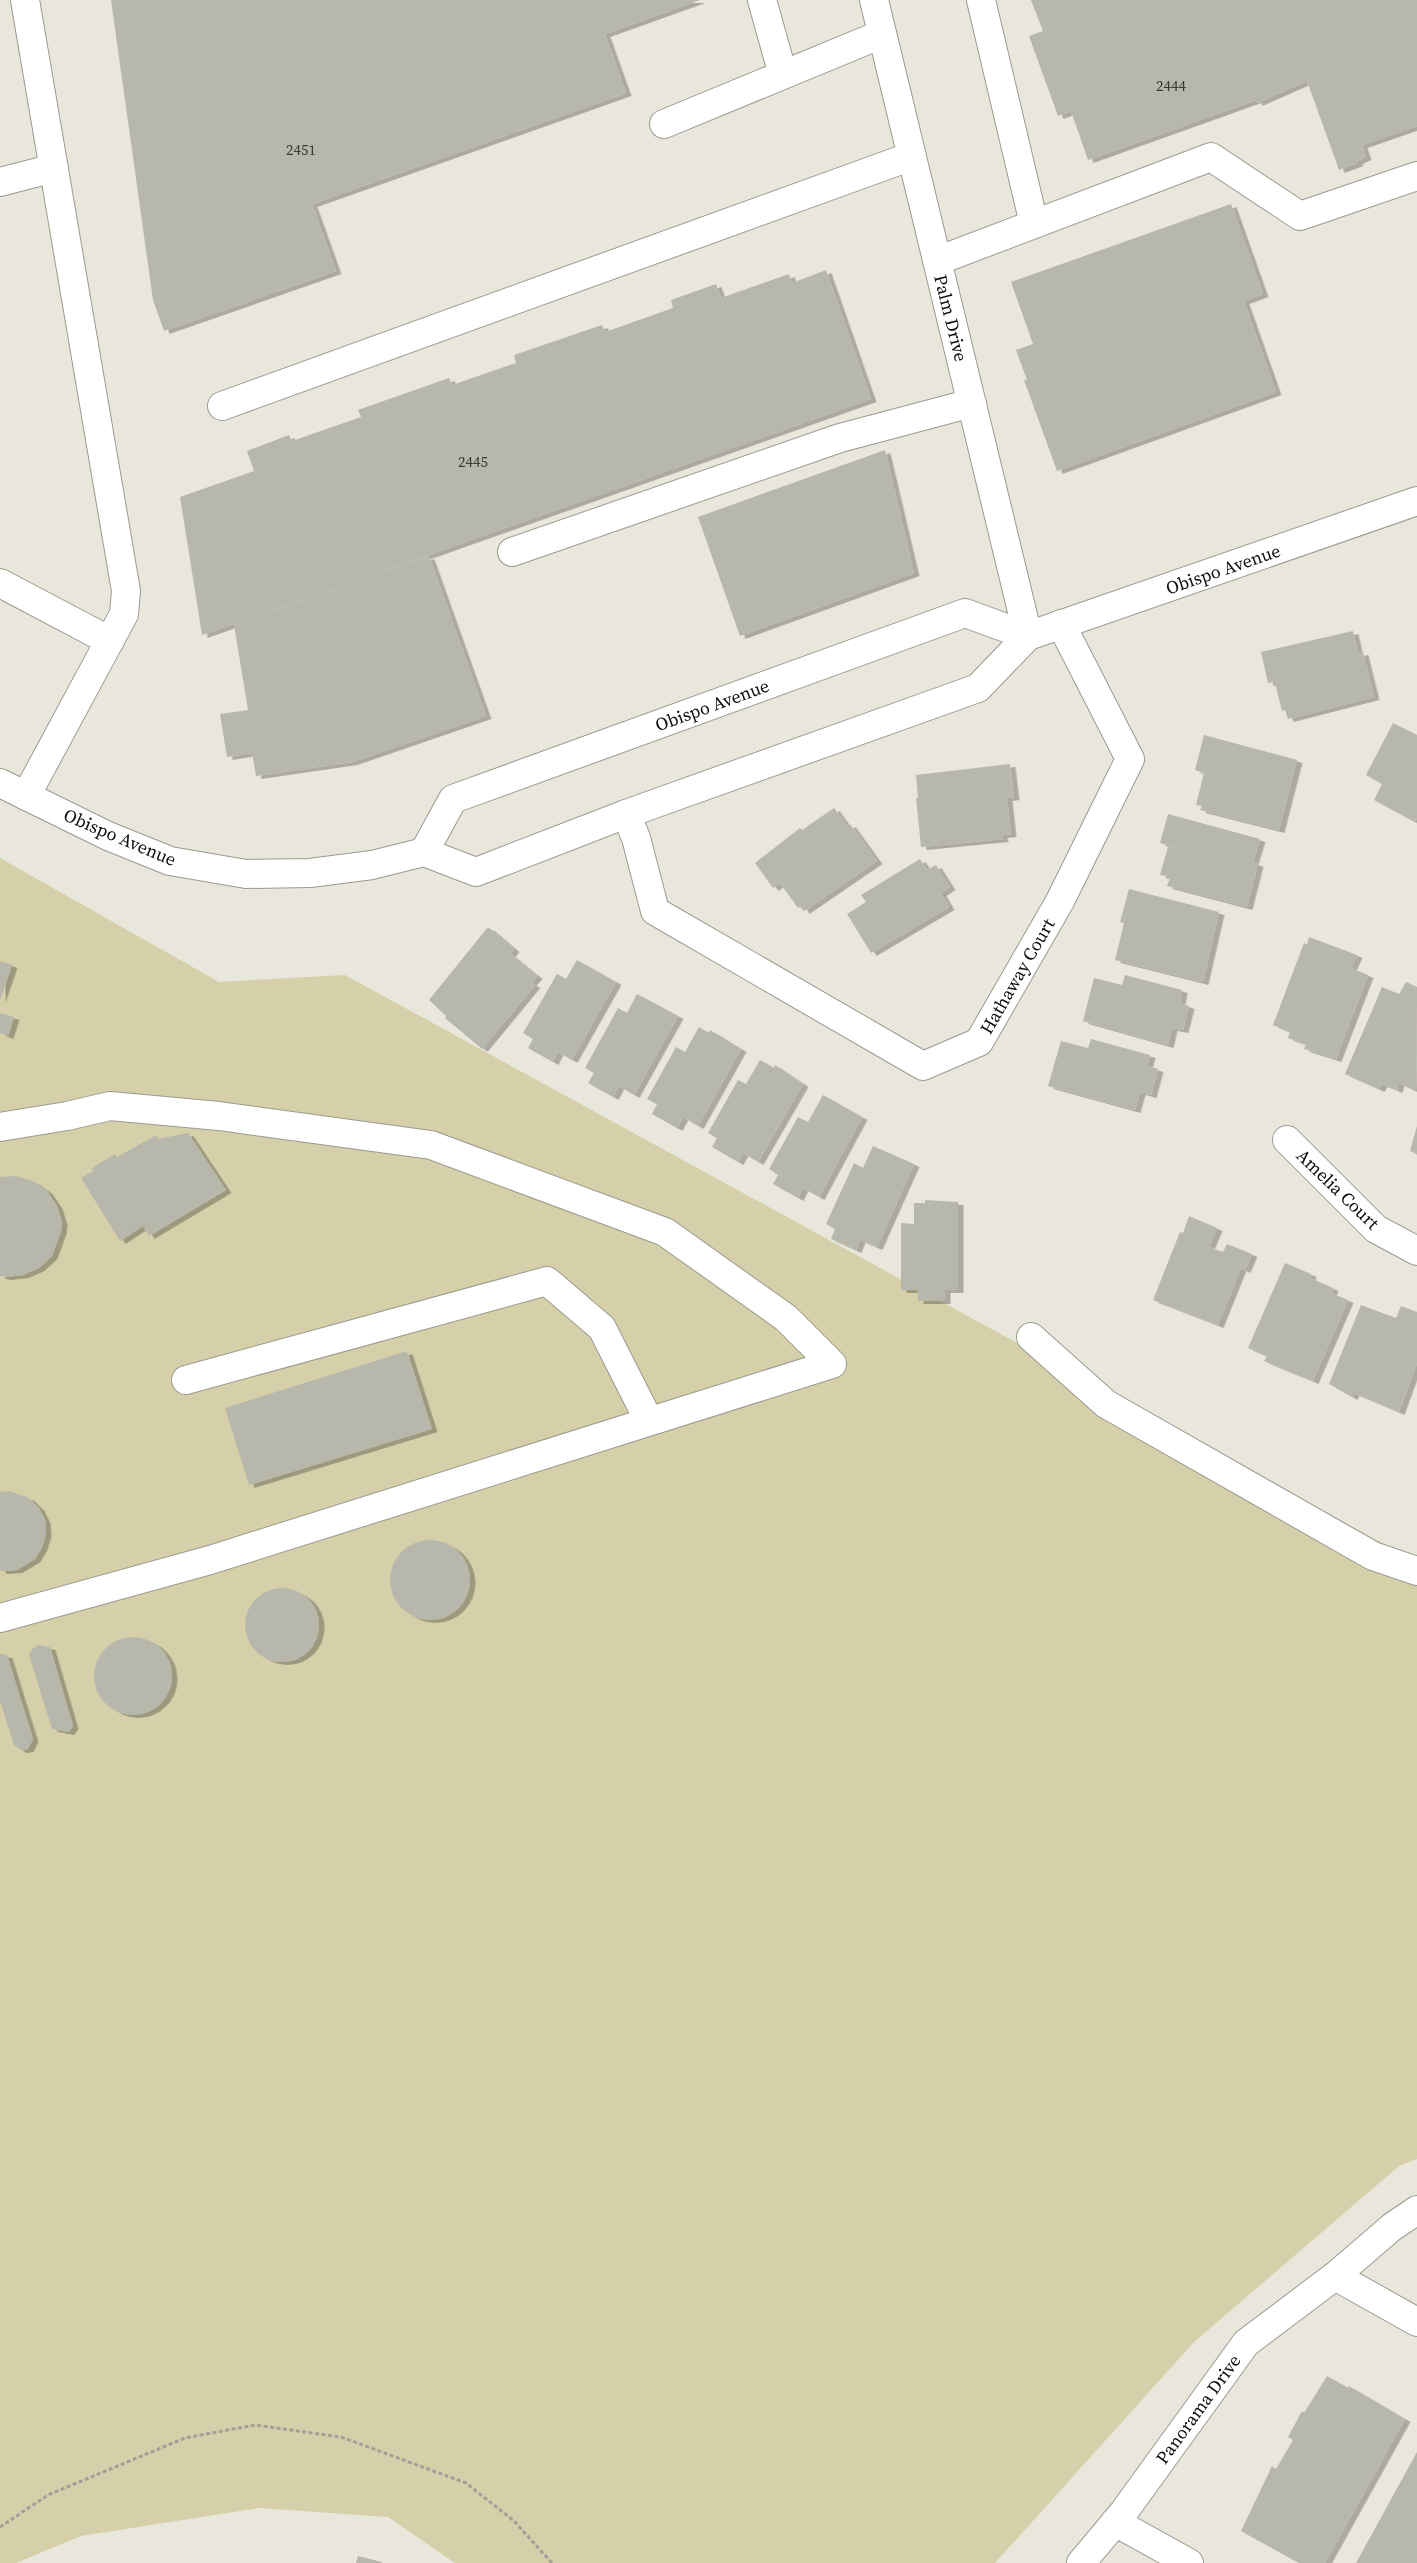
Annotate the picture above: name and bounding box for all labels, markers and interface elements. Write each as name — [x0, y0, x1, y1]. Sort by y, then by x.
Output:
house number: 2444 — [1156, 75, 1186, 96]
house number: 2451 — [286, 139, 316, 160]
street label: Palm Drive — [928, 272, 974, 364]
house number: 2445 — [458, 451, 488, 472]
street label: Obispo Avenue — [1162, 538, 1284, 600]
street label: Obispo Avenue — [651, 673, 773, 737]
street label: Obispo Avenue — [60, 802, 180, 872]
street label: Hathaway Court — [974, 913, 1060, 1038]
street label: Amelia Court — [1291, 1143, 1385, 1235]
street label: Panorama Drive — [1150, 2349, 1246, 2469]

